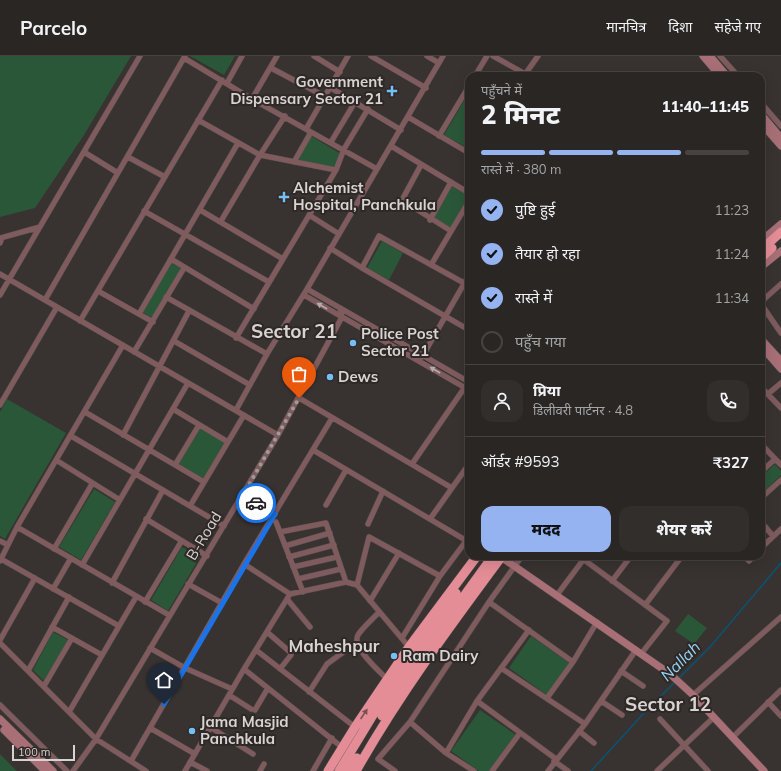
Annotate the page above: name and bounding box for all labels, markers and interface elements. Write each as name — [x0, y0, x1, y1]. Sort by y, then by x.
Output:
text: Parcelo — [20, 16, 87, 40]
text: मानचित्र — [606, 18, 646, 36]
text: दिशा — [668, 18, 692, 36]
text: सहेजे गए — [714, 18, 761, 36]
place label: Government Dispensary Sector 21 — [230, 72, 383, 108]
text: पहुँचने में — [481, 82, 522, 98]
marker: Government Dispensary Sector 21 — [386, 85, 398, 97]
text: 11:40–11:45 — [662, 97, 749, 116]
text: 2 मिनट — [481, 98, 560, 131]
text: रास्ते में · 380 m — [481, 161, 561, 177]
place label: Alchemist Hospital, Panchkula — [293, 178, 436, 214]
marker: Alchemist Hospital, Panchkula — [278, 191, 290, 203]
icon: check — [481, 199, 503, 221]
text: पुष्टि हुई — [515, 200, 555, 219]
text: 11:23 — [715, 202, 749, 218]
icon: check — [481, 243, 503, 265]
text: तैयार हो रहा — [515, 244, 580, 263]
text: 11:24 — [715, 246, 749, 262]
icon: check — [481, 287, 503, 309]
text: रास्ते में — [515, 288, 552, 307]
text: 11:34 — [715, 290, 749, 306]
one-way arrow — [316, 302, 328, 309]
district label: Sector 21 — [251, 319, 337, 343]
place label: Police Post Sector 21 — [361, 324, 439, 360]
text: पहुँच गया — [515, 332, 566, 351]
marker: Police Post Sector 21 — [348, 338, 358, 348]
pin — [282, 357, 316, 398]
icon: bag — [288, 363, 310, 385]
place label: Dews — [338, 367, 378, 386]
one-way arrow — [429, 367, 441, 374]
marker: Dews — [325, 372, 335, 382]
button: person — [481, 380, 523, 422]
button: phone — [707, 380, 749, 422]
text: प्रिया — [533, 381, 561, 400]
text: डिलीवरी पार्टनर · 4.8 — [533, 402, 633, 418]
text: ऑर्डर #9593 — [481, 452, 559, 471]
text: ₹327 — [713, 453, 749, 472]
courier — [236, 483, 276, 523]
icon: car — [245, 492, 267, 514]
button: मदद — [481, 506, 611, 552]
button: शेयर करें — [619, 506, 749, 552]
street label: B-Road — [182, 508, 225, 564]
district label: Maheshpur — [288, 635, 380, 656]
water label: Nallah — [656, 637, 704, 685]
place label: Ram Dairy — [402, 646, 479, 665]
marker: Ram Dairy — [389, 651, 399, 661]
pin — [147, 663, 181, 704]
icon: home — [153, 669, 175, 691]
district label: Sector 12 — [625, 692, 711, 716]
one-way arrow — [360, 708, 367, 720]
place label: Jama Masjid Panchkula — [200, 712, 289, 748]
marker: Jama Masjid Panchkula — [187, 726, 197, 736]
scale bar — [12, 743, 75, 762]
text: 100 m — [18, 745, 50, 759]

